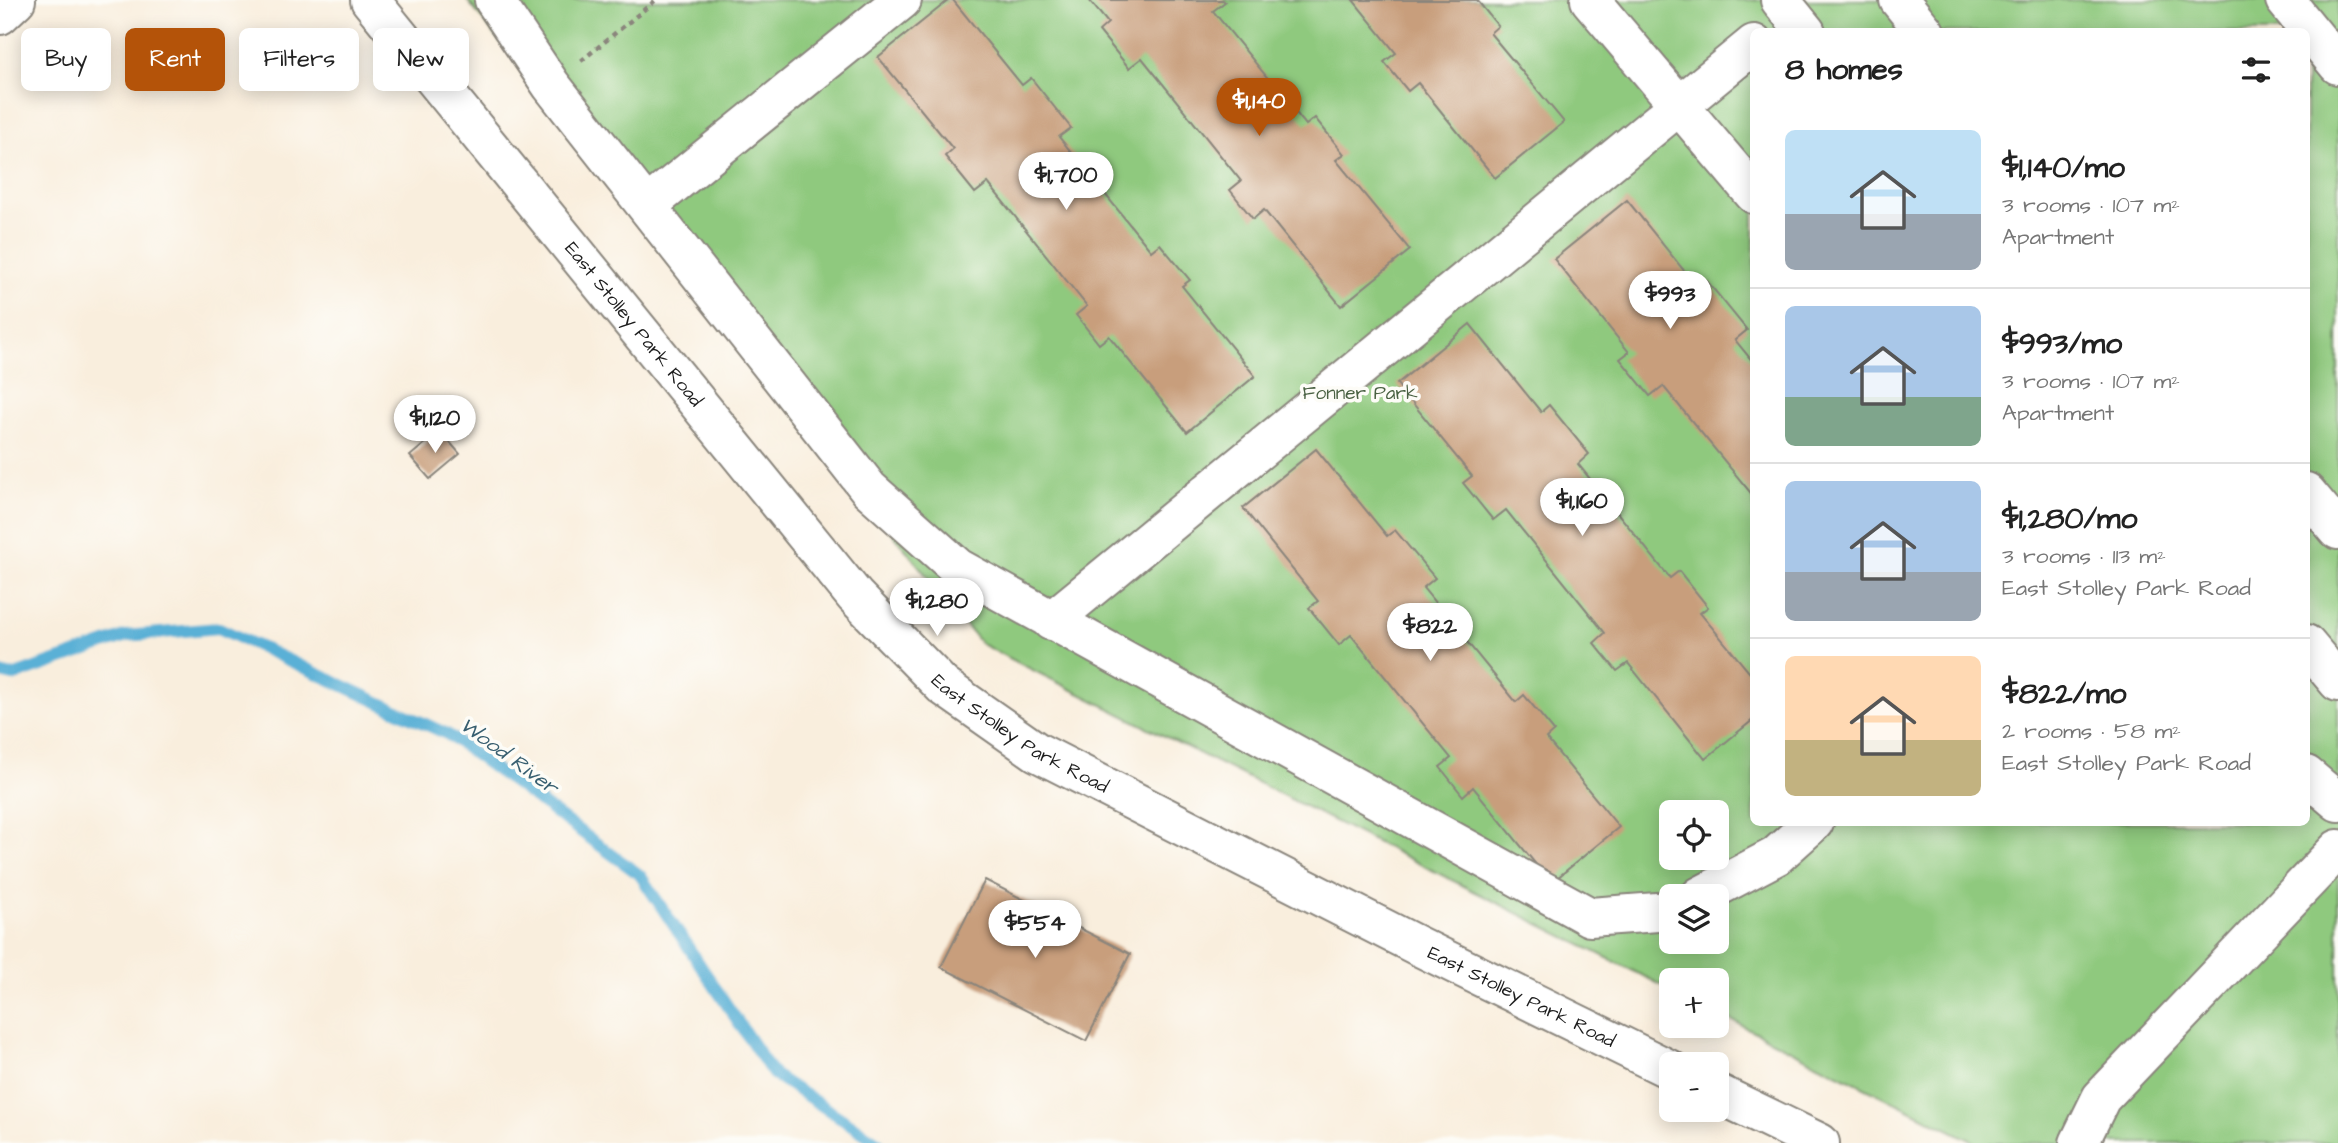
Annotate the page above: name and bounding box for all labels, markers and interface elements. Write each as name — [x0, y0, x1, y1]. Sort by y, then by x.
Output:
chip: Buy — [21, 28, 111, 91]
chip: Rent — [125, 28, 225, 91]
chip: Filters — [239, 28, 359, 91]
chip: New — [373, 28, 469, 91]
text: 8 homes — [1785, 49, 1903, 91]
icon: filters — [2237, 51, 2275, 89]
pin: $1,140 — [1202, 78, 1316, 138]
text: $1,140 — [1233, 85, 1285, 117]
text: $1,140/mo — [2002, 147, 2125, 189]
pin: $1,700 — [1009, 152, 1123, 212]
icon: home — [1841, 158, 1925, 242]
text: $1,700 — [1034, 159, 1098, 191]
text: 3 rooms · 107 m² — [2002, 189, 2180, 221]
text: Apartment — [2002, 221, 2114, 253]
street label: East Stolley Park Road — [558, 236, 709, 413]
pin: $993 — [1629, 272, 1711, 331]
text: $993 — [1645, 278, 1695, 310]
text: $993/mo — [2002, 323, 2122, 365]
icon: home — [1841, 334, 1925, 418]
text: 3 rooms · 107 m² — [2002, 365, 2180, 397]
park label: Fonner Park — [1302, 380, 1418, 407]
pin: $1,120 — [378, 396, 492, 455]
text: Apartment — [2002, 397, 2114, 429]
text: $1,120 — [410, 402, 460, 434]
pin: $1,160 — [1525, 478, 1639, 538]
text: $1,160 — [1556, 485, 1608, 517]
text: $1,280/mo — [2002, 498, 2137, 540]
icon: home — [1841, 509, 1925, 593]
text: 3 rooms · 113 m² — [2002, 540, 2166, 572]
text: East Stolley Park Road — [2002, 572, 2251, 604]
pin: $1,280 — [880, 578, 994, 638]
text: $1,280 — [906, 585, 968, 617]
pin: $822 — [1389, 604, 1471, 663]
text: $822 — [1403, 610, 1457, 642]
street label: East Stolley Park Road — [925, 668, 1114, 800]
text: $822/mo — [2002, 673, 2126, 715]
icon: home — [1841, 684, 1925, 768]
water label: Wood River — [454, 711, 566, 803]
text: 2 rooms · 58 m² — [2002, 715, 2181, 747]
text: East Stolley Park Road — [2002, 747, 2251, 779]
map controls — [1659, 800, 1729, 1122]
button: locate — [1659, 800, 1729, 870]
button: layers — [1659, 884, 1729, 954]
pin: $554 — [994, 900, 1076, 960]
text: $554 — [1004, 907, 1066, 939]
street label: East Stolley Park Road — [1423, 939, 1620, 1054]
button: + — [1659, 968, 1729, 1038]
button: − — [1659, 1052, 1729, 1122]

